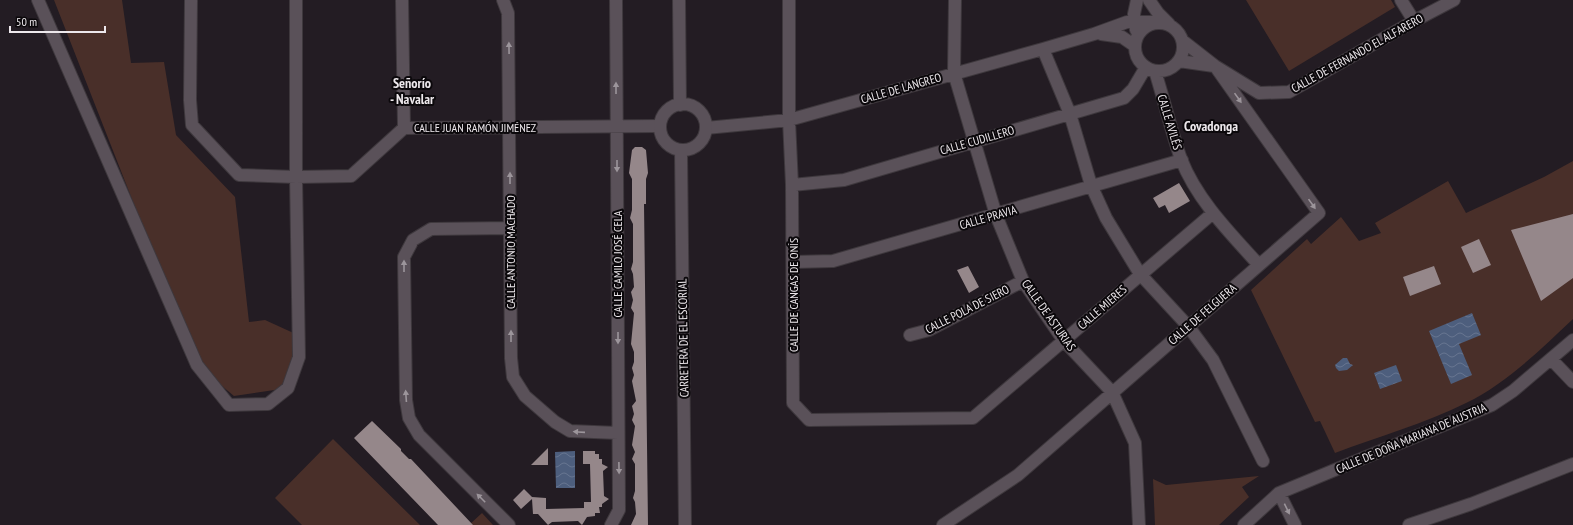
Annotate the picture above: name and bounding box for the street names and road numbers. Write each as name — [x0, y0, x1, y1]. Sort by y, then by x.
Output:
street label: CALLE DE FERNANDO EL ALFARERO — [1288, 10, 1426, 96]
street label: CALLE DE LANGREO — [859, 69, 943, 107]
street label: CALLE AVILÉS — [1154, 93, 1186, 151]
street label: CALLE JUAN RAMÓN JIMÉNEZ — [414, 120, 536, 135]
street label: CALLE CUDILLERO — [938, 122, 1016, 158]
street label: CALLE ANTONIO MACHADO — [503, 195, 518, 309]
street label: CALLE PRAVIA — [958, 202, 1019, 232]
street label: CALLE CAMILO JOSÉ CELA — [610, 210, 625, 317]
street label: CALLE DE CANGAS DE ONÍS — [786, 238, 801, 352]
street label: CALLE DE ASTURIAS — [1019, 276, 1079, 354]
street label: CARRETERA DE EL ESCORIAL — [674, 278, 692, 398]
street label: CALLE DE FELGUERA — [1165, 280, 1239, 348]
street label: CALLE POLA DE SIERO — [922, 281, 1012, 337]
street label: CALLE MIERES — [1074, 282, 1130, 332]
street label: CALLE DE DOÑA MARIANA DE AUSTRIA — [1334, 399, 1489, 477]

